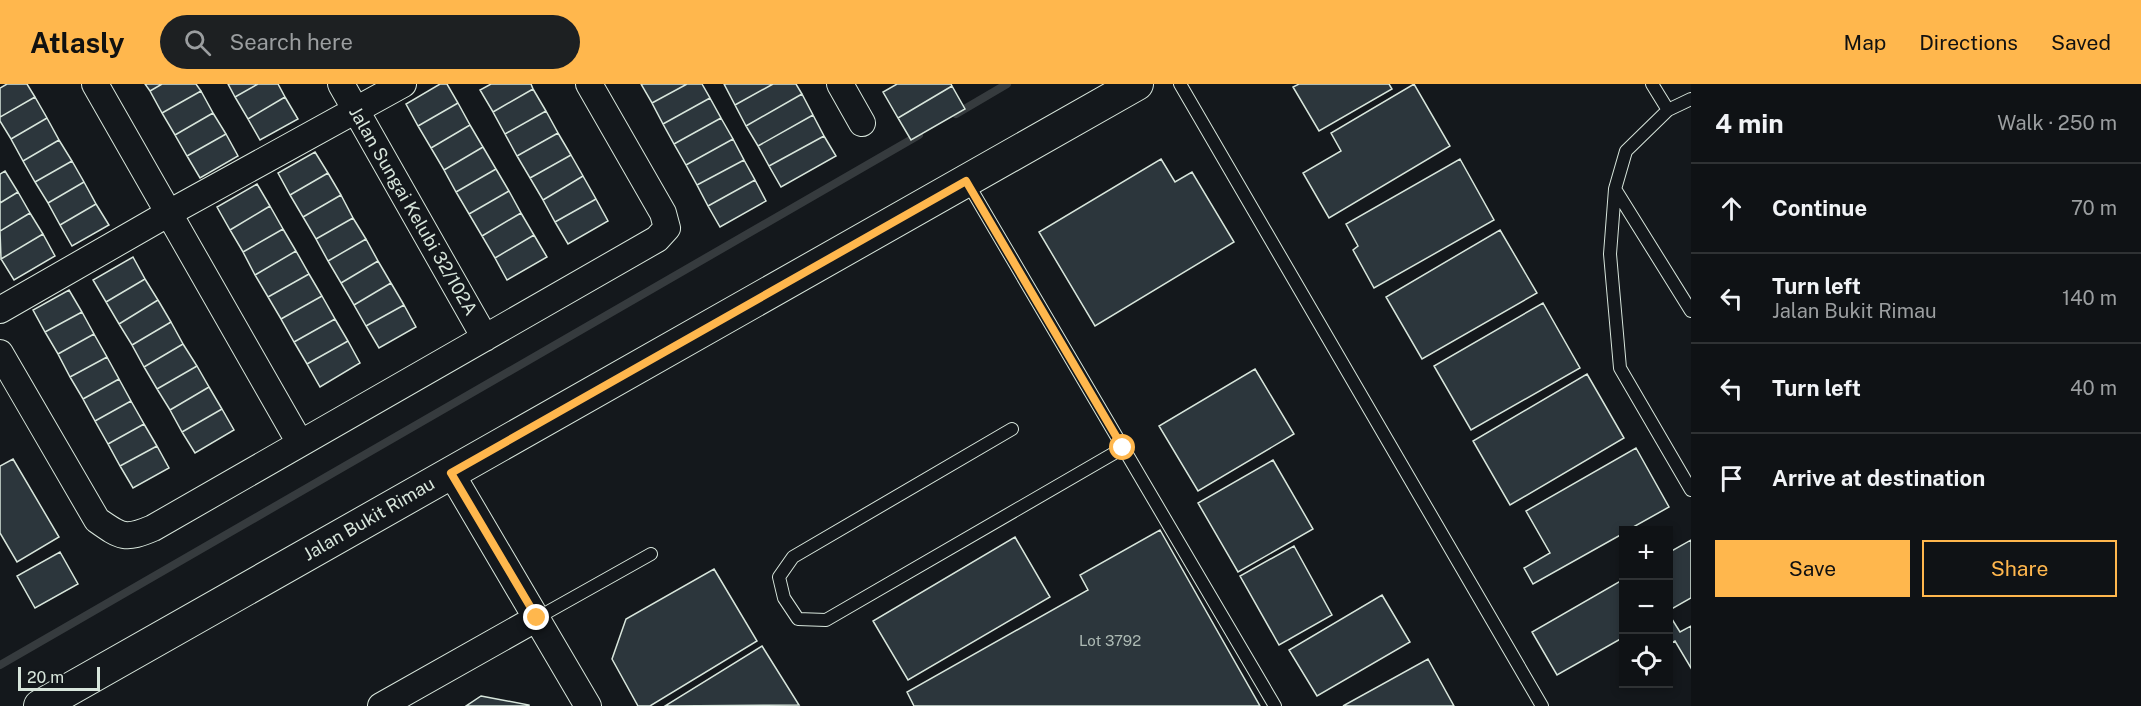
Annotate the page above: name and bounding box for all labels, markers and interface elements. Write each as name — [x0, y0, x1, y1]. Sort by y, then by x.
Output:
search box — [160, 15, 580, 69]
text: Atlasly — [30, 26, 124, 59]
icon: search — [181, 26, 214, 59]
text: Search here — [229, 29, 353, 55]
text: Map — [1844, 30, 1886, 55]
text: Directions — [1919, 30, 2018, 55]
text: Saved — [2051, 30, 2111, 55]
street label: Jalan Sungai Kelubi 32/102A — [345, 103, 482, 319]
text: 4 min — [1715, 108, 1784, 139]
text: Walk · 250 m — [1997, 111, 2117, 135]
icon: ahead — [1715, 192, 1748, 225]
text: Continue — [1772, 195, 1867, 221]
text: 70 m — [2071, 196, 2117, 220]
text: Turn left — [1772, 273, 1861, 299]
icon: left — [1715, 282, 1748, 315]
text: 140 m — [2062, 286, 2117, 310]
text: Jalan Bukit Rimau — [1772, 299, 1937, 323]
icon: left — [1715, 372, 1748, 405]
text: Turn left — [1772, 375, 1861, 401]
text: 40 m — [2070, 376, 2117, 400]
route start — [1109, 434, 1135, 460]
icon: arrive — [1715, 462, 1748, 495]
text: Arrive at destination — [1772, 465, 1985, 491]
street label: Jalan Bukit Rimau — [299, 472, 438, 565]
map controls — [1619, 526, 1673, 688]
button: + — [1619, 526, 1673, 580]
button: Save — [1715, 540, 1910, 597]
button: Share — [1922, 540, 2117, 597]
button: − — [1619, 580, 1673, 634]
route end — [523, 604, 549, 630]
house number: Lot 3792 — [1079, 632, 1141, 649]
button: locate — [1619, 634, 1673, 688]
scale bar — [18, 664, 100, 692]
text: 20 m — [27, 668, 64, 687]

